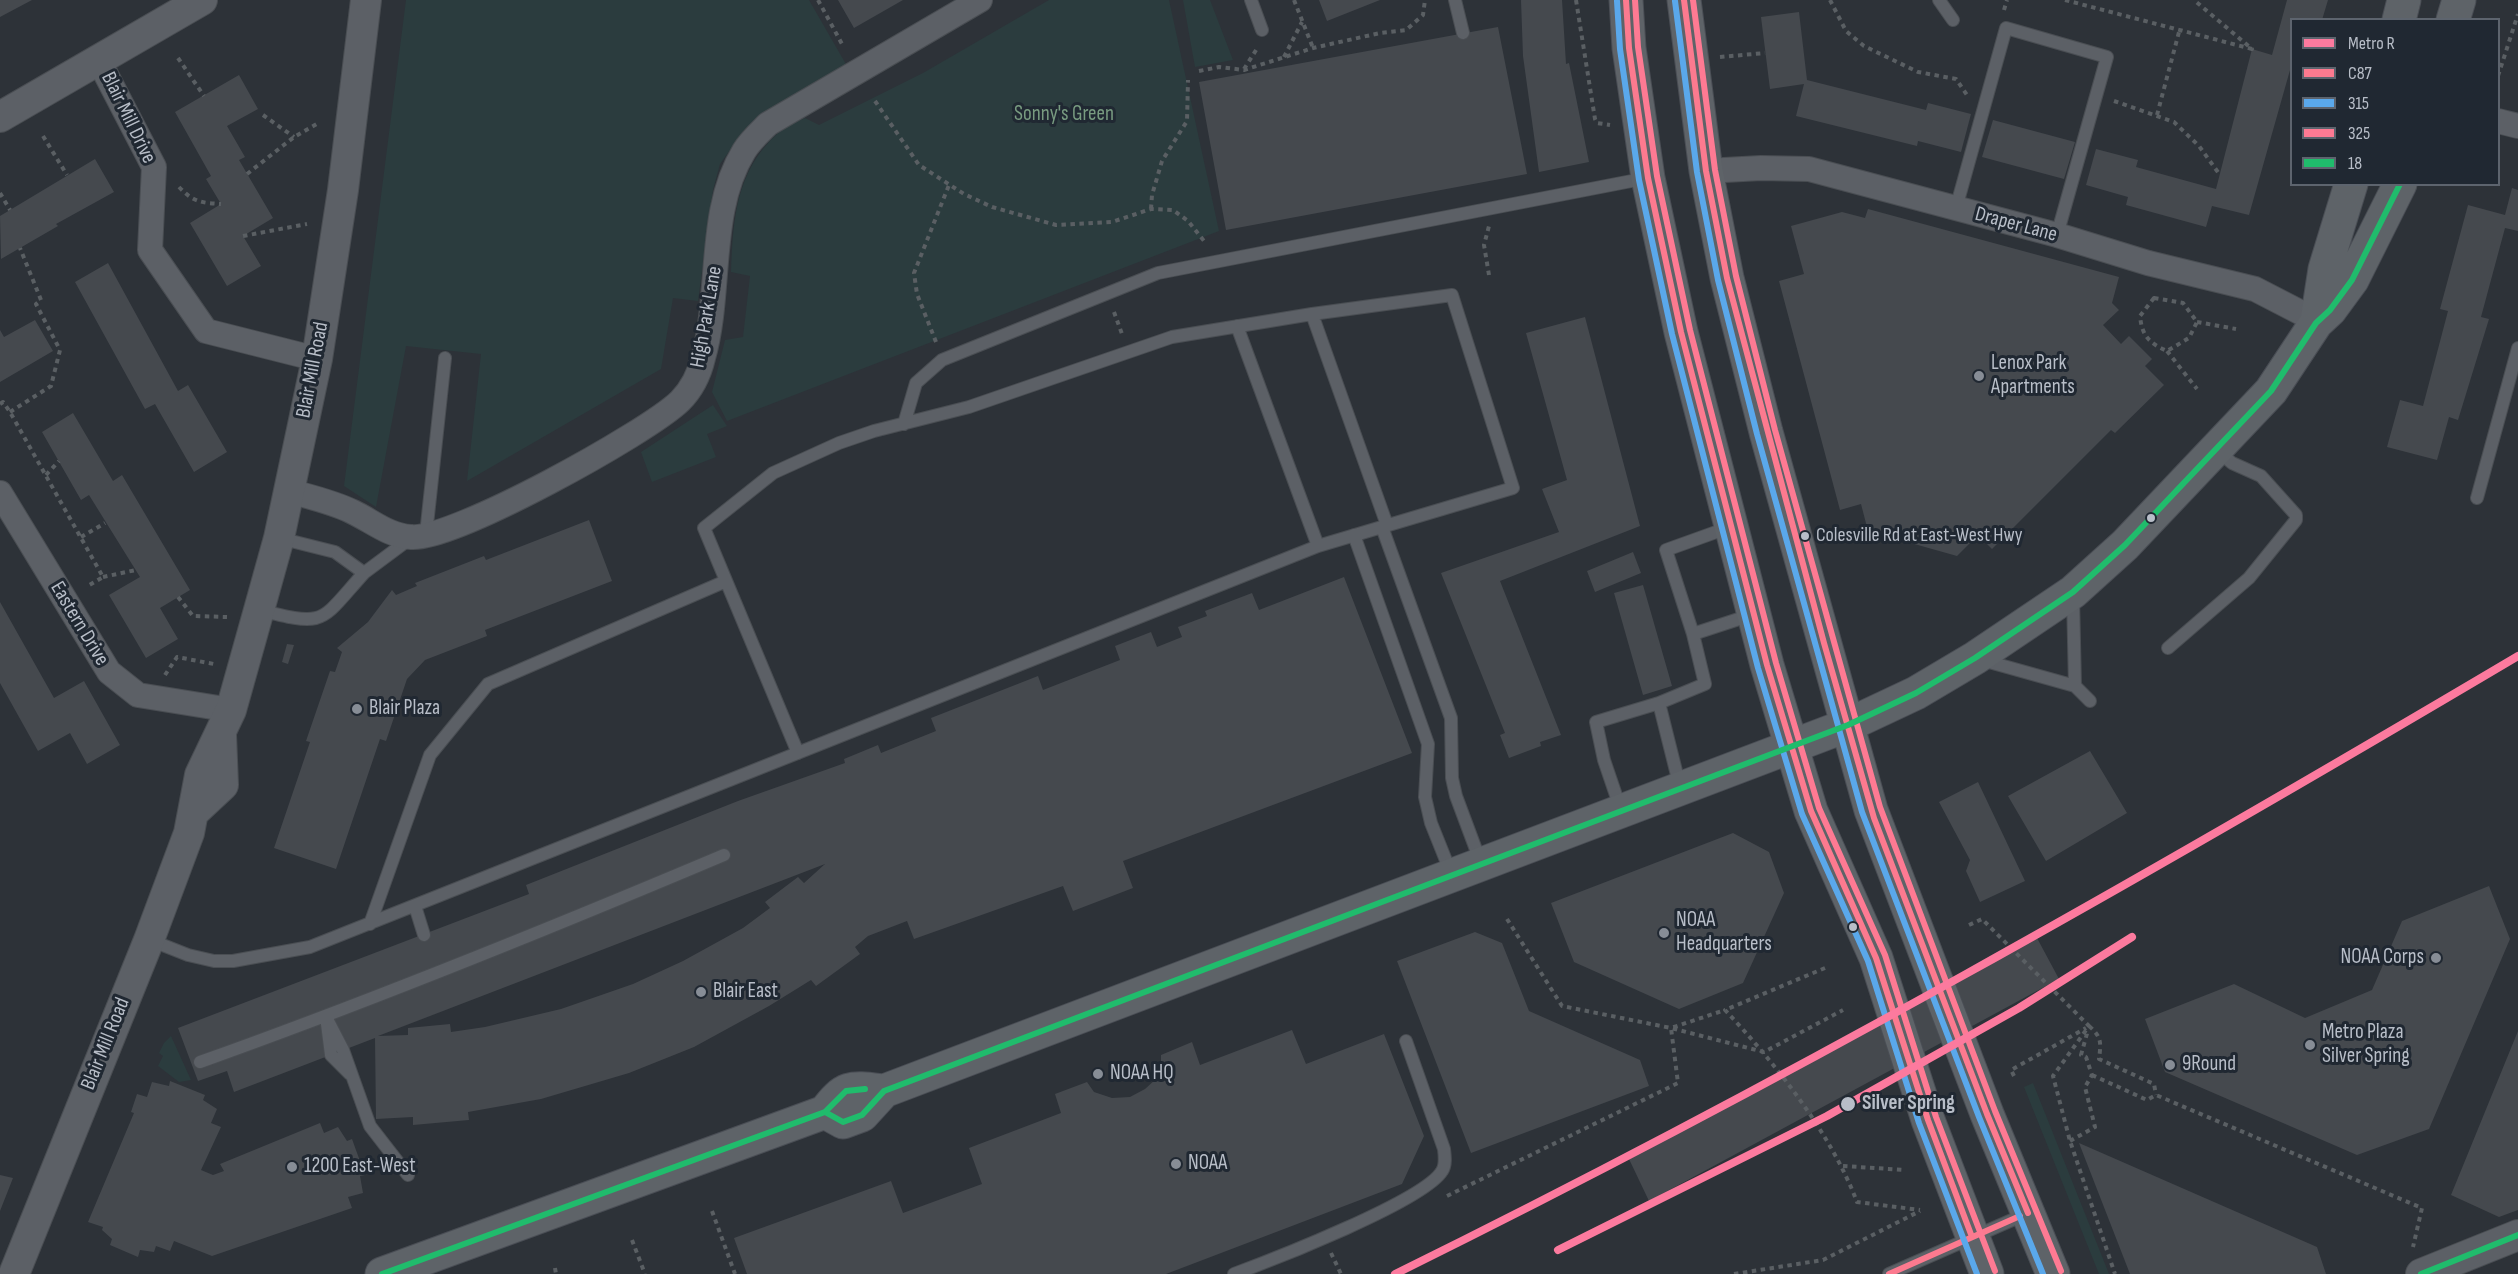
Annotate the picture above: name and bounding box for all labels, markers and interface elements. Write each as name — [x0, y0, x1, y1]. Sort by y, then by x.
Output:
legend — [2290, 18, 2500, 186]
text: Metro R — [2348, 33, 2395, 54]
text: C87 — [2348, 63, 2372, 84]
street label: Blair Mill Drive — [95, 68, 161, 168]
text: 315 — [2348, 93, 2369, 114]
park label: Sonny's Green — [1014, 102, 1114, 128]
text: 325 — [2348, 123, 2370, 144]
text: 18 — [2348, 153, 2362, 174]
street label: Draper Lane — [1972, 202, 2060, 248]
street label: High Park Lane — [686, 264, 728, 370]
street label: Blair Mill Road — [291, 320, 335, 420]
place label: Lenox Park Apartments — [1991, 351, 2075, 401]
marker: Lenox Park Apartments — [1972, 369, 1986, 383]
unlabelled marker — [2145, 512, 2157, 524]
place label: Colesville Rd at East-West Hwy — [1816, 524, 2022, 548]
marker: Colesville Rd at East-West Hwy — [1799, 530, 1811, 542]
street label: Eastern Drive — [44, 577, 114, 671]
place label: Blair Plaza — [369, 696, 440, 722]
marker: Blair Plaza — [350, 702, 364, 716]
place label: NOAA Headquarters — [1676, 908, 1772, 958]
unlabelled marker — [1847, 921, 1859, 933]
marker: NOAA Headquarters — [1657, 926, 1671, 940]
place label: NOAA Corps — [2340, 945, 2424, 971]
marker: NOAA Corps — [2429, 951, 2443, 965]
place label: Blair East — [713, 979, 778, 1005]
marker: Blair East — [694, 985, 708, 999]
street label: Blair Mill Road — [76, 994, 136, 1094]
place label: Metro Plaza Silver Spring — [2322, 1020, 2410, 1070]
marker: Metro Plaza Silver Spring — [2303, 1038, 2317, 1052]
place label: 9Round — [2182, 1052, 2236, 1078]
marker: 9Round — [2163, 1058, 2177, 1072]
place label: NOAA HQ — [1110, 1061, 1174, 1087]
marker: NOAA HQ — [1091, 1067, 1105, 1081]
place label: Silver Spring — [1862, 1091, 1955, 1117]
marker: Silver Spring — [1839, 1095, 1857, 1113]
place label: NOAA — [1188, 1151, 1227, 1177]
place label: 1200 East-West — [304, 1154, 416, 1180]
marker: NOAA — [1169, 1157, 1183, 1171]
marker: 1200 East-West — [285, 1160, 299, 1174]

